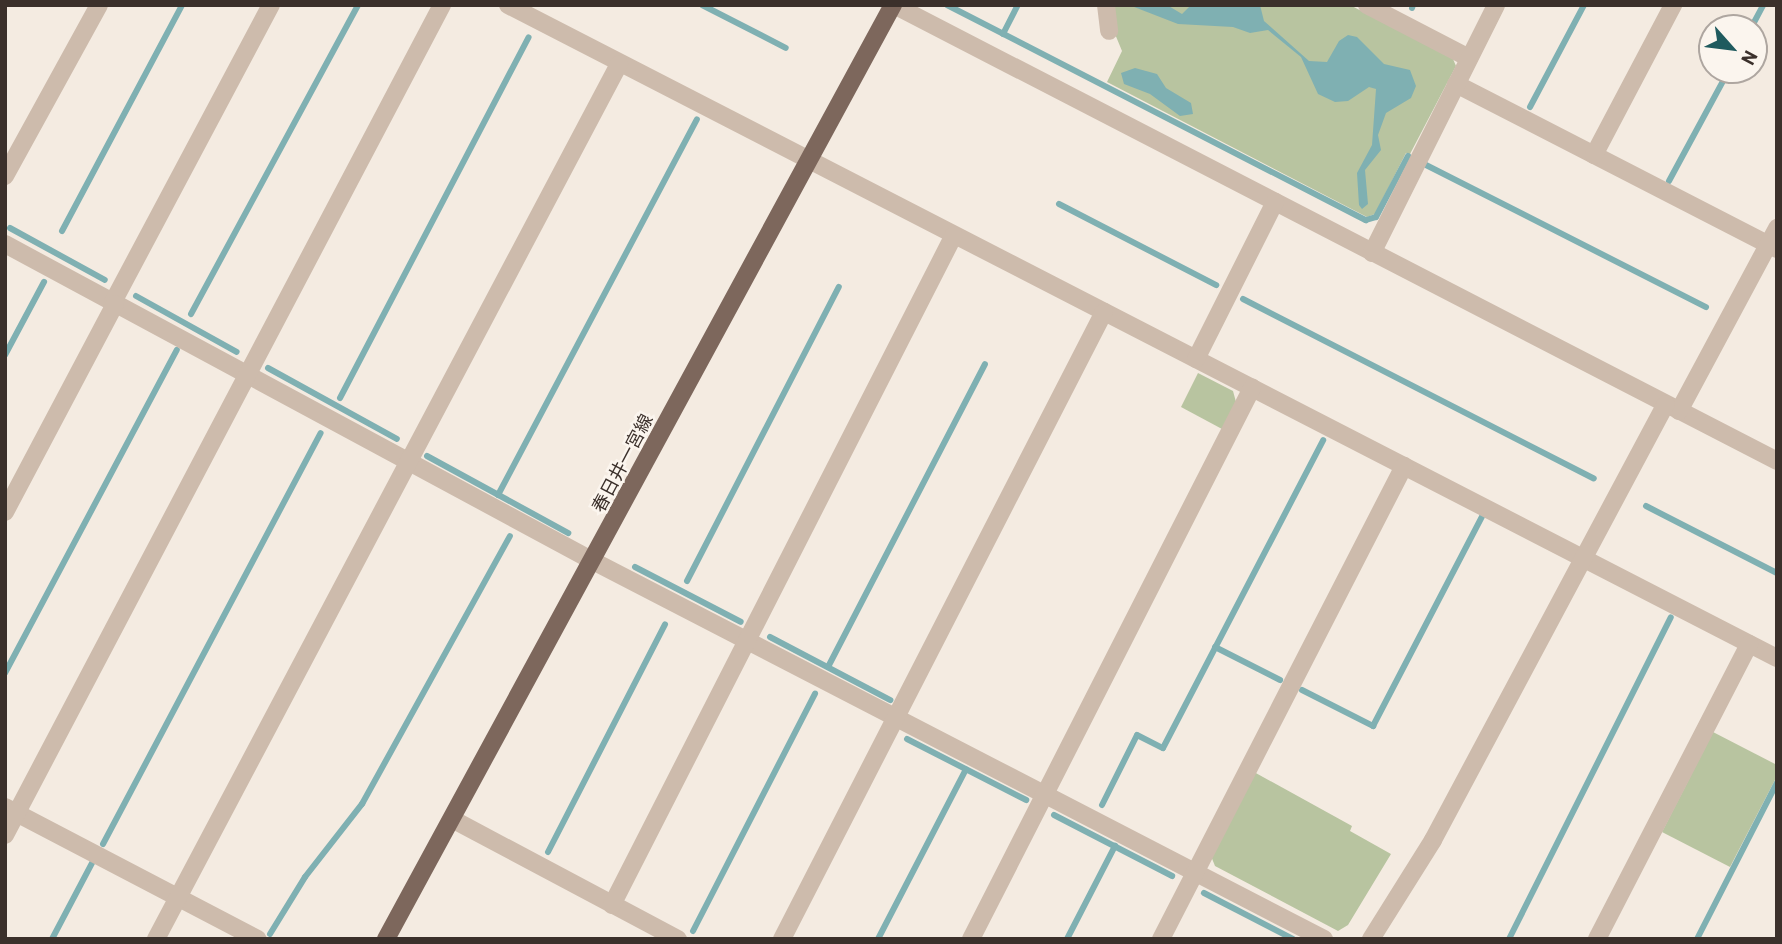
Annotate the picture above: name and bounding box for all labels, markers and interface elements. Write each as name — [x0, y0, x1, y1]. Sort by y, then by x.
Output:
north arrow — [1698, 14, 1768, 84]
text: N — [1737, 47, 1763, 69]
street label: 春日井一宮線 — [587, 410, 657, 516]

